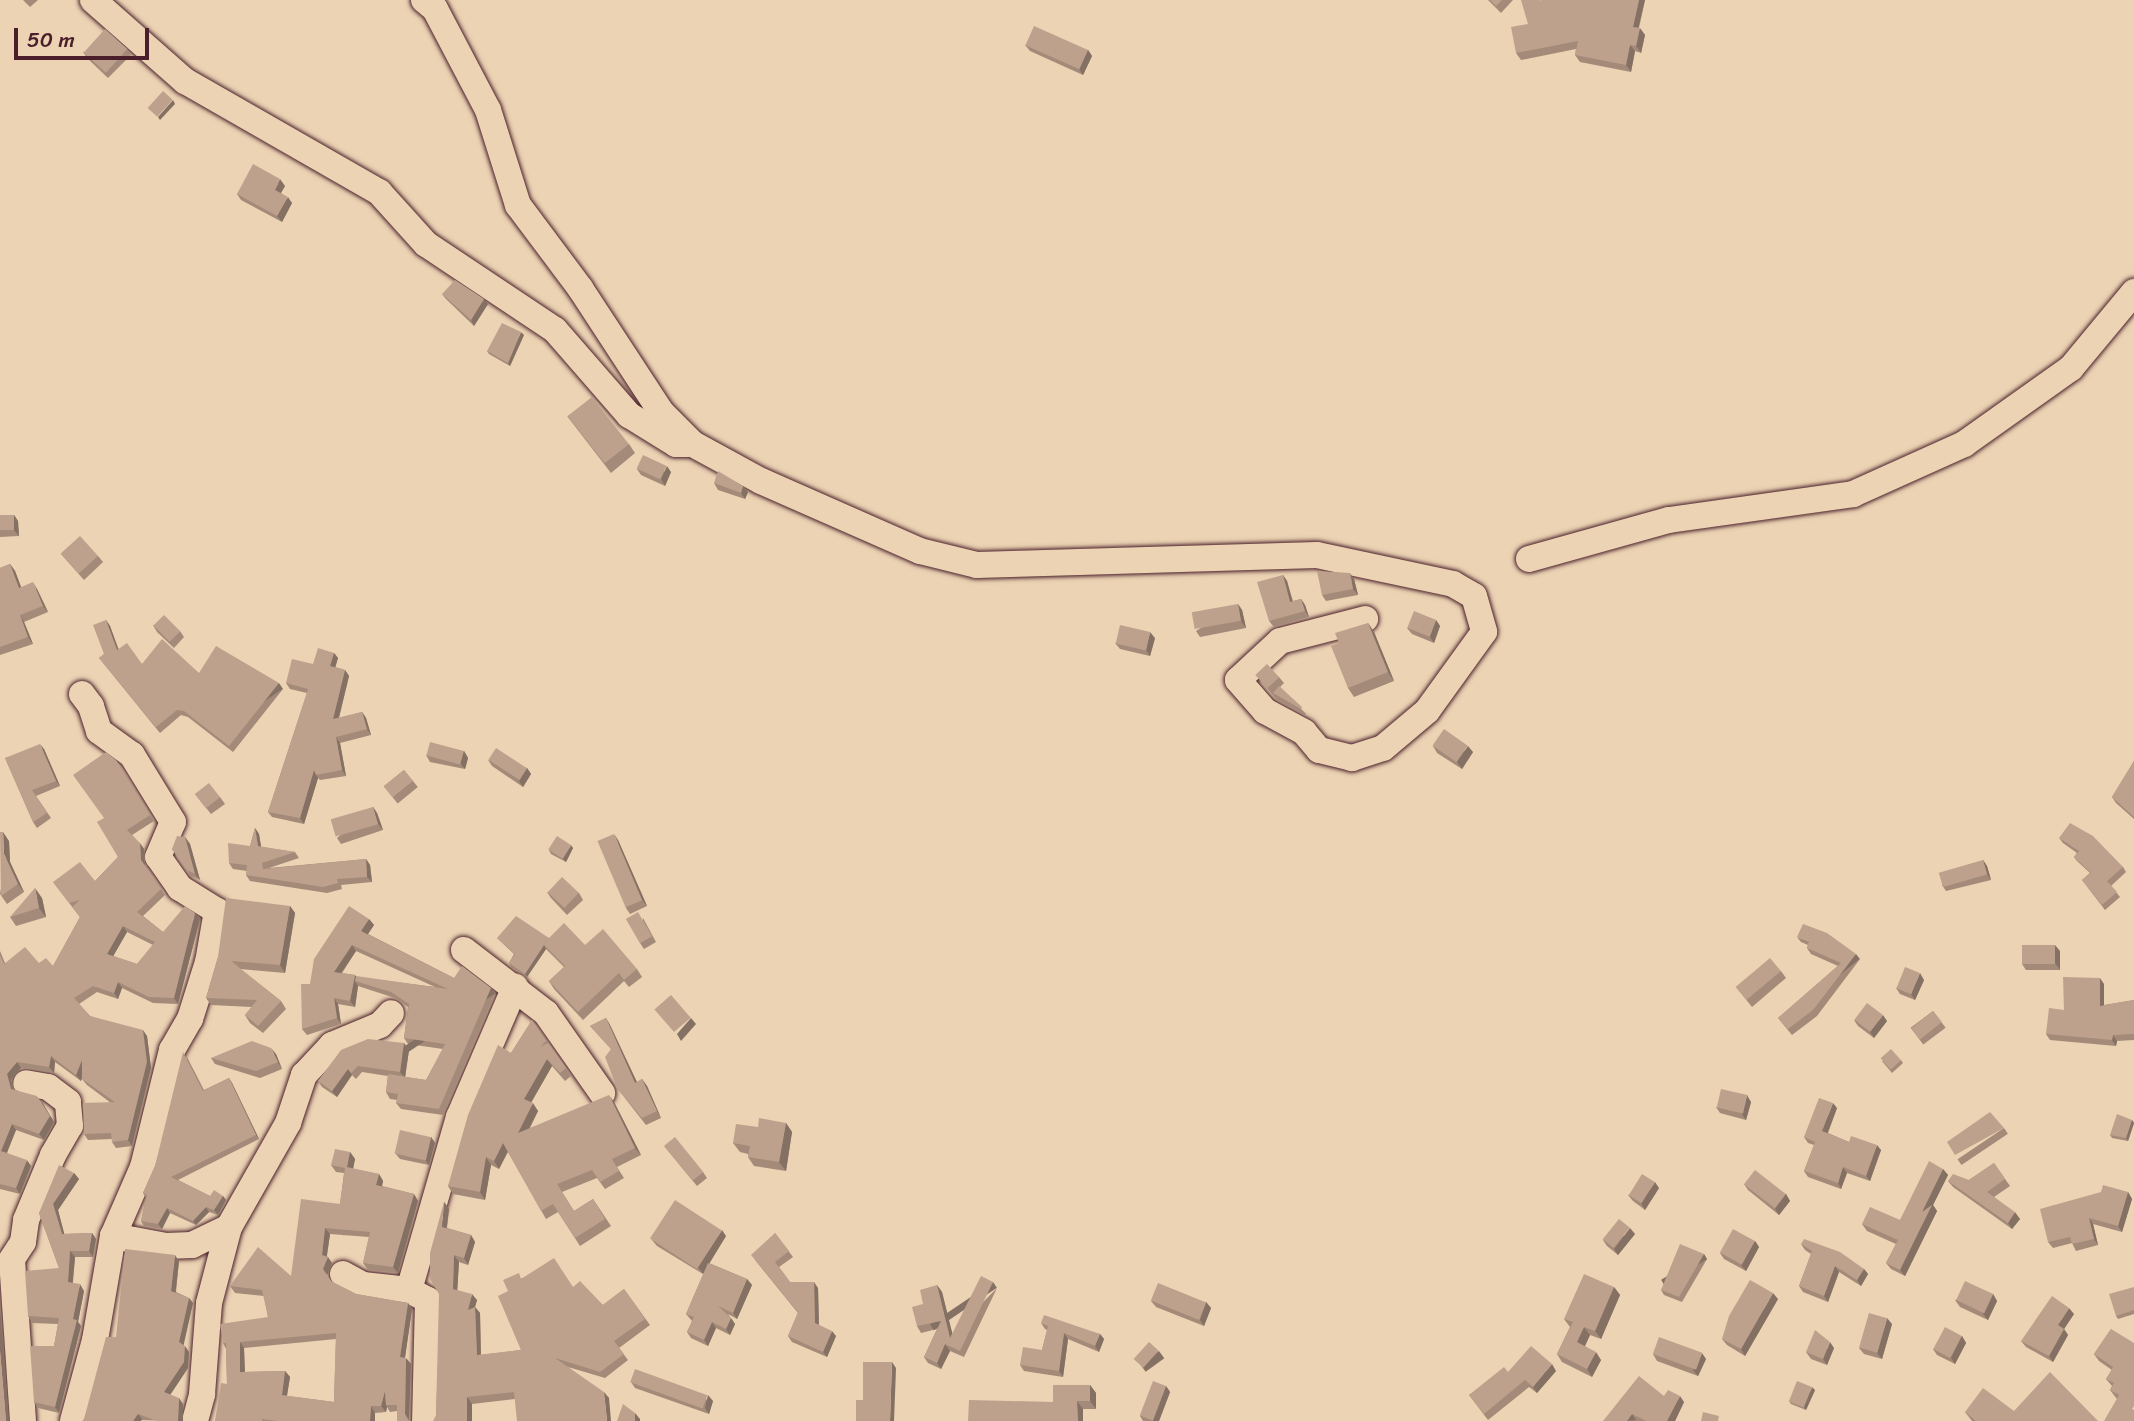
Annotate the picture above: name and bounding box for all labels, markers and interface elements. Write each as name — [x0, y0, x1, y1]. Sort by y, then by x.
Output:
scale bar — [18, 14, 152, 58]
text: 50 m — [27, 21, 75, 59]

